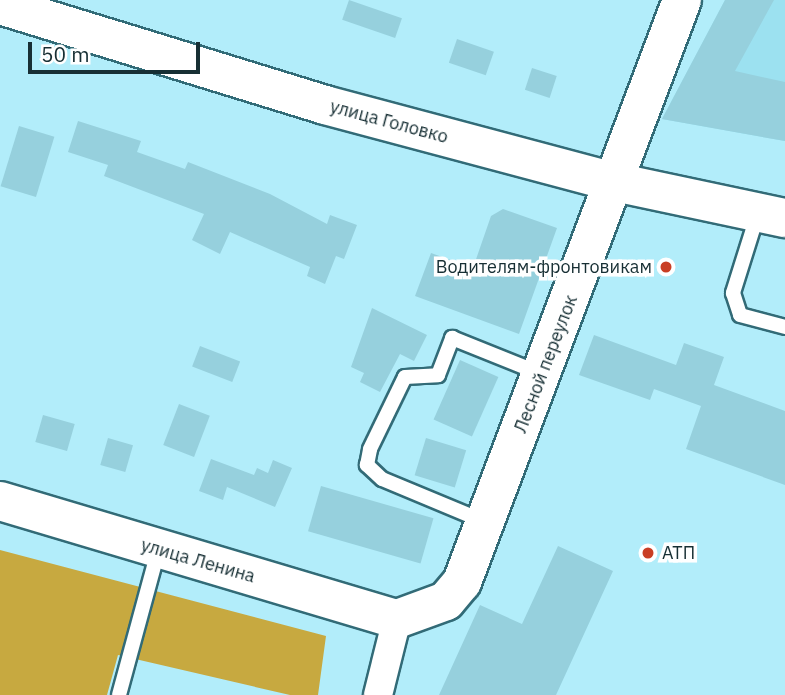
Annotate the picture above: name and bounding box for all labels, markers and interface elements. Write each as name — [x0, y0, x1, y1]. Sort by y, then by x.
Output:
scale bar — [32, 28, 203, 72]
text: 50 m — [41, 40, 90, 68]
street label: улица Головко — [328, 96, 450, 148]
place label: Водителям-фронтовикам — [436, 256, 652, 278]
marker: Водителям-фронтовикам — [658, 259, 674, 275]
street label: Лесной переулок — [510, 292, 582, 436]
street label: улица Ленина — [138, 534, 258, 588]
place label: АТП — [662, 542, 695, 564]
marker: АТП — [640, 545, 656, 561]

